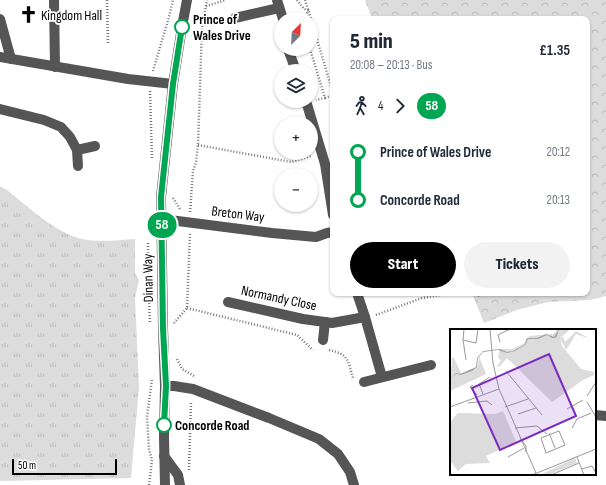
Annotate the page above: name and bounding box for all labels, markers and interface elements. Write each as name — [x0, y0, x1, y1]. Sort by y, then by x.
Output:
church icon: Kingdom Hall — [18, 5, 38, 25]
place label: Kingdom Hall — [41, 7, 102, 24]
place label: Prince of Wales Drive — [193, 11, 251, 44]
north arrow — [274, 12, 318, 56]
map controls — [274, 12, 318, 212]
marker: Prince of Wales Drive — [174, 19, 190, 35]
text: 5 min — [350, 28, 393, 55]
text: £1.35 — [539, 41, 570, 60]
text: 20:08 – 20:13 · Bus — [350, 57, 432, 73]
button: layers — [274, 64, 318, 108]
icon: walk — [350, 95, 372, 117]
icon: forward — [389, 95, 411, 117]
text: 58 — [425, 97, 438, 114]
text: 4 — [378, 98, 383, 114]
button: + — [274, 116, 318, 160]
text: Prince of Wales Drive — [380, 143, 491, 162]
text: 20:12 — [546, 144, 570, 160]
button: − — [274, 168, 318, 212]
text: Concorde Road — [380, 191, 460, 210]
text: 20:13 — [547, 192, 570, 208]
street label: Breton Way — [211, 202, 266, 226]
line badge: 58 — [144, 212, 180, 238]
text: 58 — [156, 216, 168, 233]
button: Start — [350, 242, 456, 288]
button: Tickets — [464, 242, 570, 288]
street label: Dinan Way — [139, 253, 157, 302]
street label: Normandy Close — [240, 282, 318, 314]
inset map — [450, 329, 596, 475]
marker: Concorde Road — [156, 417, 172, 433]
place label: Concorde Road — [175, 417, 249, 434]
scale bar — [12, 457, 117, 476]
text: 50 m — [18, 459, 36, 472]

